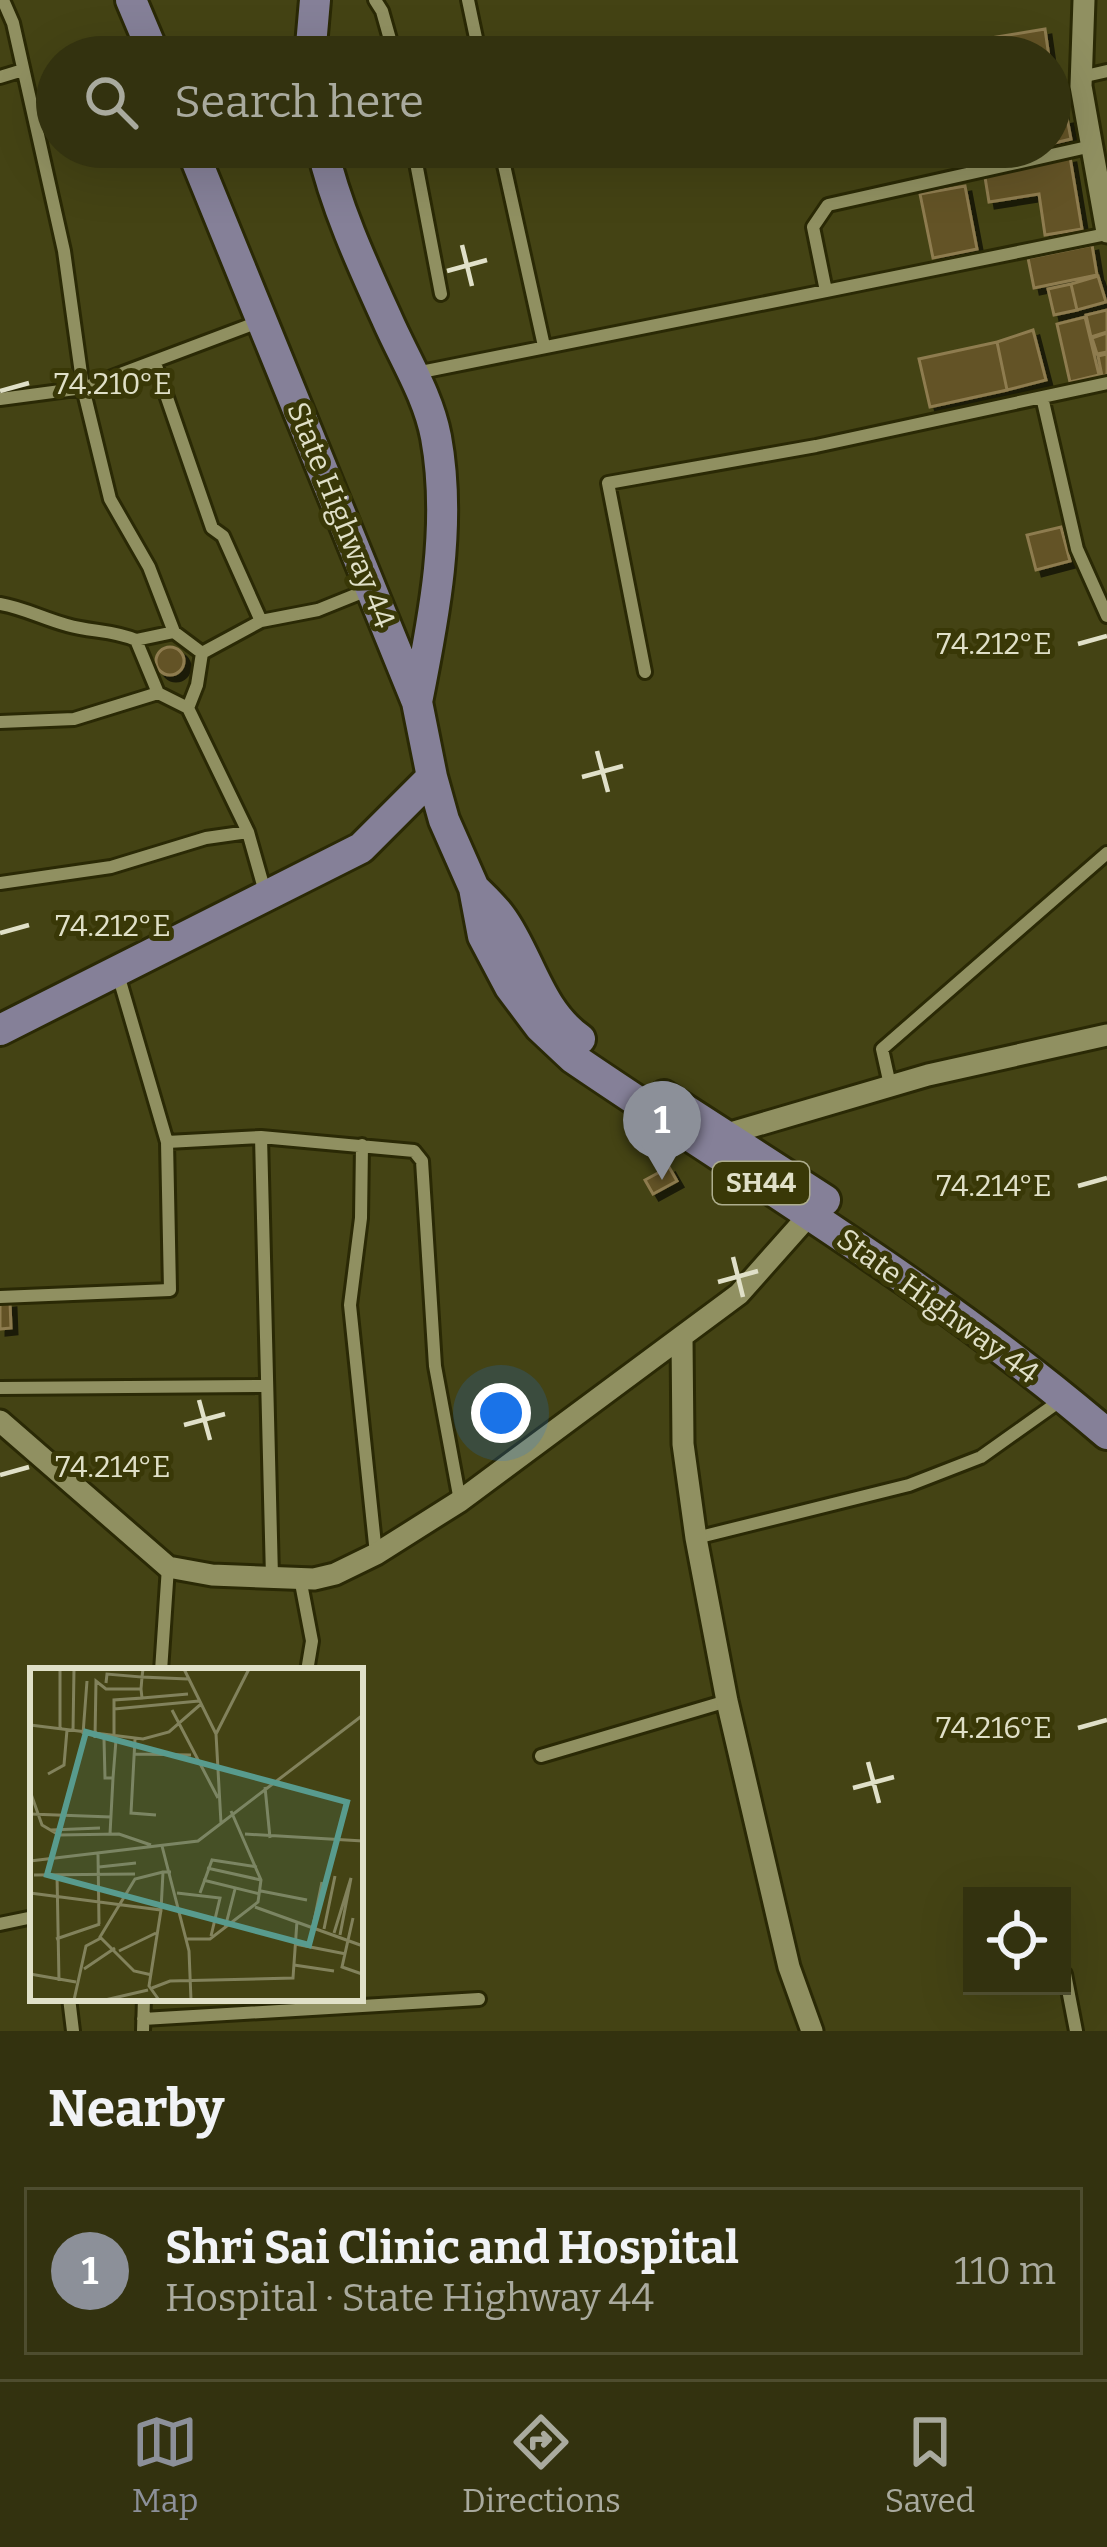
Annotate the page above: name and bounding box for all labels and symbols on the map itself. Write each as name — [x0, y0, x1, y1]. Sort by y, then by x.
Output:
text: 74.210°E — [54, 366, 172, 402]
street label: State Highway 44 — [279, 397, 403, 634]
text: 74.212°E — [936, 626, 1052, 662]
text: 74.212°E — [55, 908, 171, 944]
pin: 1 — [623, 1081, 701, 1180]
road number: SH44 — [713, 1162, 809, 1204]
text: 74.214°E — [936, 1168, 1052, 1204]
street label: State Highway 44 — [830, 1221, 1046, 1392]
your location — [471, 1383, 531, 1443]
text: 74.214°E — [55, 1449, 171, 1485]
inset map — [30, 1668, 363, 2001]
text: 74.216°E — [936, 1710, 1052, 1746]

